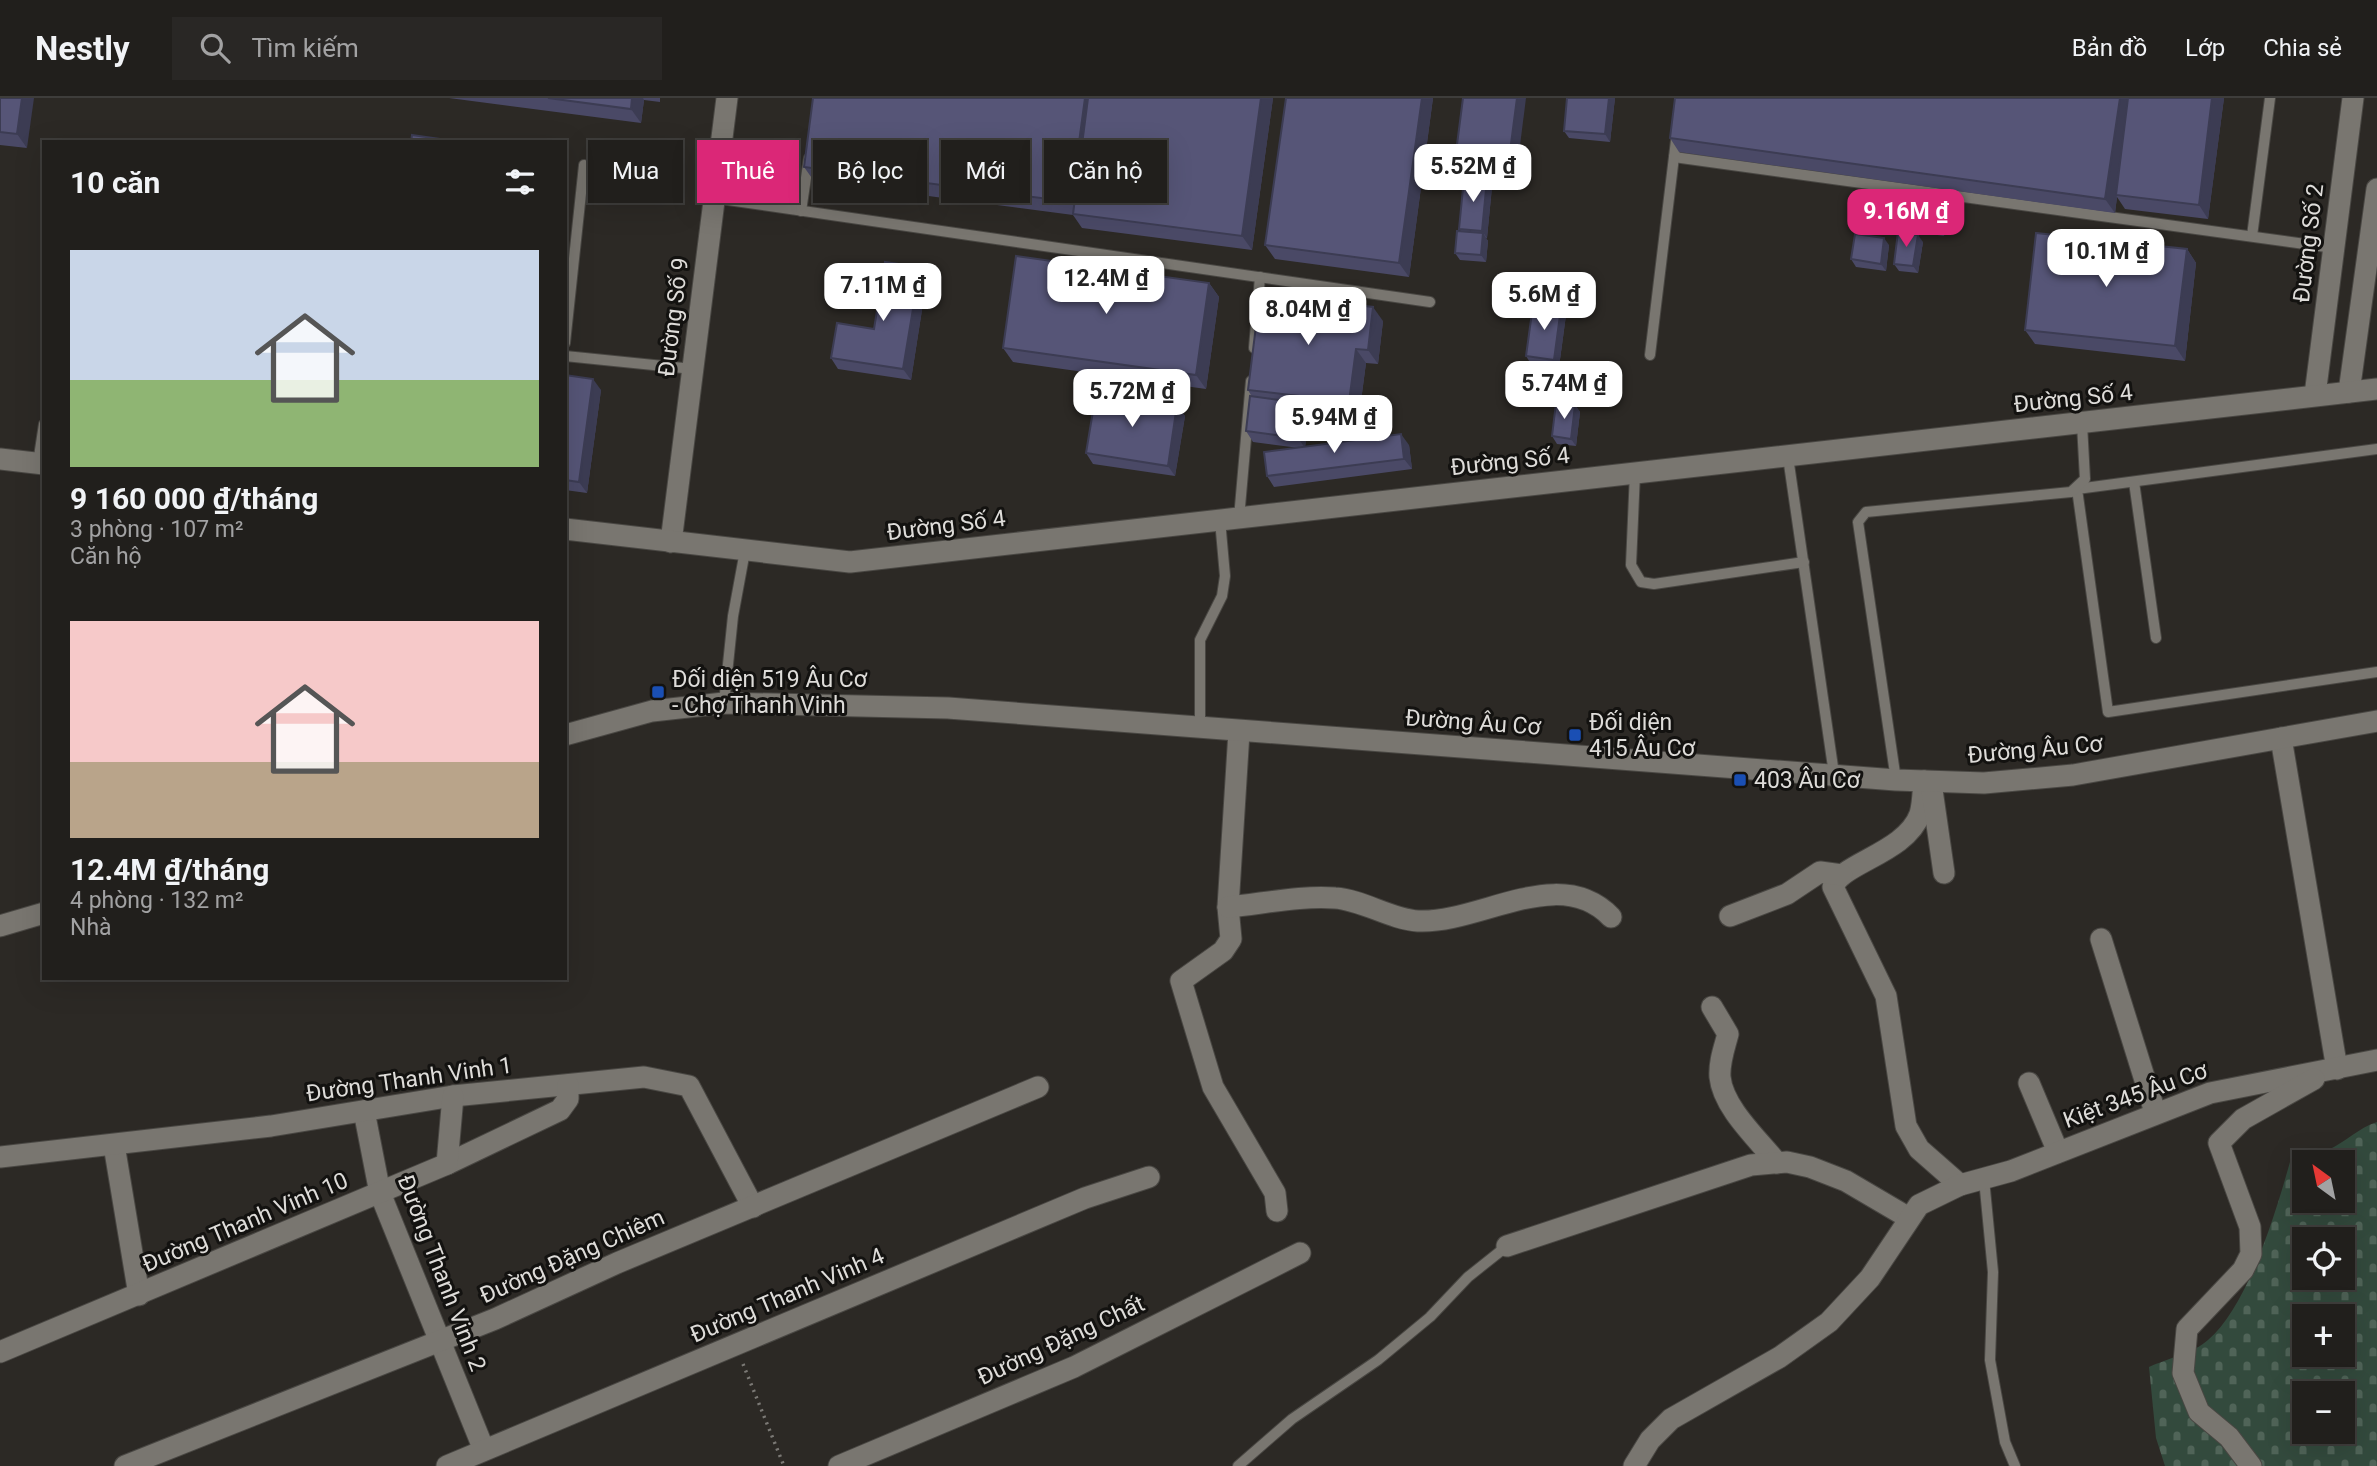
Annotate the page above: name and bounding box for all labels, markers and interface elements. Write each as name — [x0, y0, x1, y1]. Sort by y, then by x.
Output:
search box — [172, 17, 662, 80]
text: Nestly — [35, 29, 130, 68]
icon: search — [196, 29, 234, 67]
text: Tìm kiếm — [252, 33, 359, 63]
text: Bản đồ — [2072, 34, 2147, 62]
text: Lớp — [2185, 34, 2225, 62]
text: Chia sẻ — [2263, 34, 2342, 62]
chip: Mua — [588, 140, 683, 203]
chip: Thuê — [697, 140, 799, 203]
chip: Bộ lọc — [813, 140, 927, 203]
chip: Mới — [941, 140, 1030, 203]
chip: Căn hộ — [1044, 140, 1167, 203]
pin: 5.52M ₫ — [1408, 144, 1538, 204]
text: 5.52M ₫ — [1430, 153, 1516, 180]
icon: filters — [501, 163, 539, 201]
text: 10 căn — [70, 165, 160, 200]
street label: Đường Số 2 — [2288, 182, 2329, 304]
pin: 9.16M ₫ — [1841, 190, 1971, 249]
text: 9.16M ₫ — [1863, 198, 1949, 225]
pin: 10.1M ₫ — [2041, 230, 2171, 289]
text: 10.1M ₫ — [2063, 238, 2149, 265]
street label: Đường Số 9 — [653, 256, 694, 378]
pin: 12.4M ₫ — [1041, 256, 1171, 316]
pin: 7.11M ₫ — [818, 264, 948, 323]
text: 12.4M ₫ — [1063, 265, 1149, 292]
text: 7.11M ₫ — [840, 272, 926, 299]
pin: 5.6M ₫ — [1487, 272, 1601, 332]
text: 5.6M ₫ — [1508, 281, 1580, 308]
pin: 8.04M ₫ — [1243, 288, 1373, 347]
icon: home — [242, 295, 368, 421]
text: 8.04M ₫ — [1265, 296, 1351, 323]
pin: 5.74M ₫ — [1499, 362, 1629, 421]
pin: 5.72M ₫ — [1067, 370, 1197, 429]
text: 5.74M ₫ — [1521, 370, 1607, 397]
text: 5.72M ₫ — [1089, 378, 1175, 405]
street label: Đường Số 4 — [2012, 379, 2134, 418]
pin: 5.94M ₫ — [1269, 396, 1399, 455]
text: 5.94M ₫ — [1291, 404, 1377, 431]
street label: Đường Số 4 — [1449, 442, 1571, 481]
text: 9 160 000 ₫/tháng — [70, 481, 318, 516]
street label: Đường Số 4 — [885, 505, 1007, 546]
text: 3 phòng · 107 m² — [70, 516, 243, 543]
text: Căn hộ — [70, 543, 142, 570]
place label: Đối diện 519 Âu Cơ - Chợ Thanh Vinh — [672, 665, 868, 719]
icon: home — [242, 666, 368, 792]
marker: Đối diện 519 Âu Cơ - Chợ Thanh Vinh — [650, 684, 666, 700]
street label: Đường Âu Cơ — [1404, 703, 1542, 741]
place label: Đối diện 415 Âu Cơ — [1589, 709, 1696, 762]
marker: Đối diện 415 Âu Cơ — [1567, 727, 1583, 743]
street label: Đường Âu Cơ — [1966, 729, 2105, 769]
place label: 403 Âu Cơ — [1754, 766, 1861, 794]
marker: 403 Âu Cơ — [1732, 772, 1748, 788]
text: 12.4M ₫/tháng — [70, 852, 269, 887]
text: 4 phòng · 132 m² — [70, 887, 243, 914]
text: Nhà — [70, 914, 112, 941]
street label: Đường Thanh Vinh 1 — [304, 1052, 514, 1107]
street label: Kiệt 345 Âu Cơ — [2059, 1056, 2212, 1134]
north arrow — [2292, 1150, 2356, 1213]
map controls — [2292, 1150, 2355, 1444]
street label: Đường Thanh Vinh 10 — [138, 1167, 352, 1278]
street label: Đường Thanh Vinh 2 — [392, 1171, 491, 1375]
street label: Đường Đặng Chiêm — [476, 1204, 669, 1309]
button: locate — [2292, 1227, 2355, 1290]
street label: Đường Thanh Vinh 4 — [686, 1242, 888, 1349]
street label: Đường Đặng Chất — [973, 1290, 1149, 1391]
button: + — [2292, 1304, 2355, 1367]
button: − — [2292, 1381, 2355, 1444]

